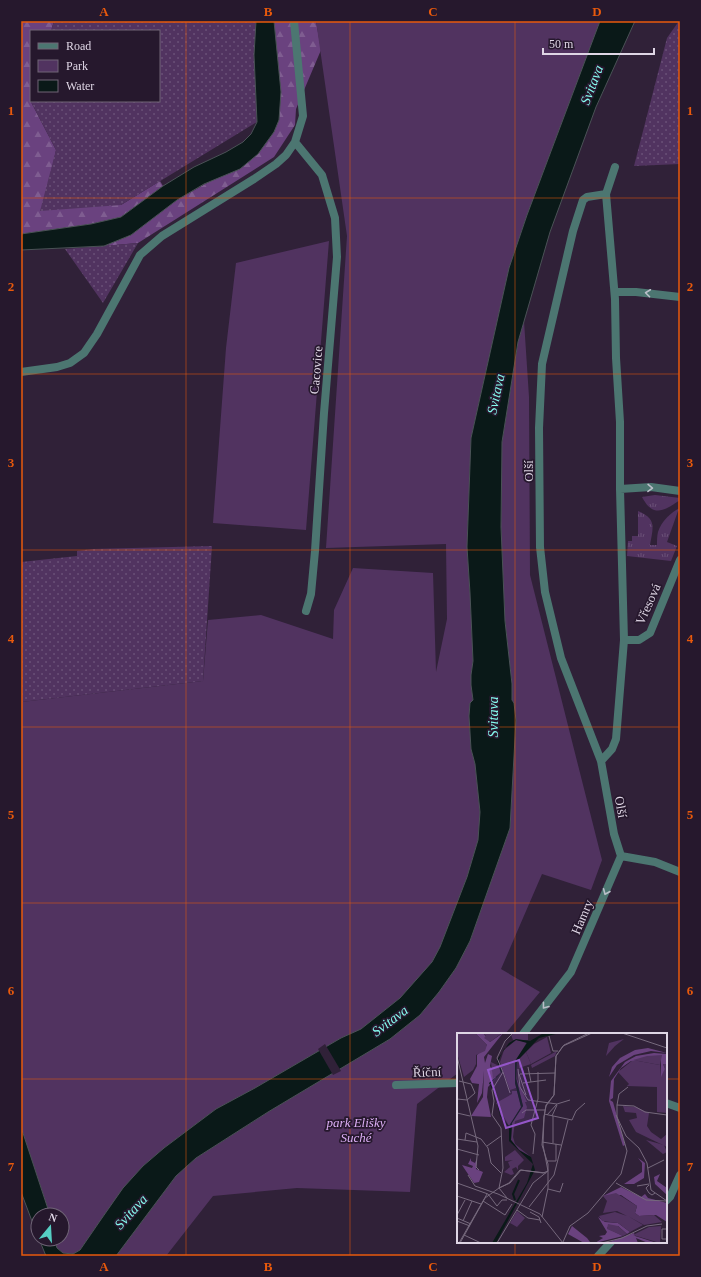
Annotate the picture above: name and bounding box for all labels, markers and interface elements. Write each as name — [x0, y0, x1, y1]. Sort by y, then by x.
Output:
text: A — [99, 4, 109, 19]
text: B — [264, 4, 273, 19]
text: C — [428, 4, 438, 19]
text: D — [592, 4, 602, 19]
legend — [30, 30, 160, 102]
scale bar — [543, 30, 654, 56]
text: 50 m — [549, 37, 574, 51]
text: Road — [66, 39, 91, 53]
text: Park — [66, 59, 88, 73]
water label: Svitava — [578, 63, 606, 107]
text: Water — [66, 79, 94, 93]
text: 1 — [8, 103, 14, 118]
text: 1 — [687, 103, 693, 118]
text: 2 — [8, 279, 14, 294]
text: 2 — [687, 279, 693, 294]
one-way arrow — [645, 289, 651, 298]
street label: Cacovice — [306, 345, 326, 395]
water label: Svitava — [484, 372, 508, 416]
text: 3 — [8, 455, 15, 470]
text: 3 — [687, 455, 694, 470]
street label: Olší — [521, 460, 536, 482]
one-way arrow — [647, 484, 653, 492]
street label: Vřesová — [632, 581, 664, 627]
text: 4 — [8, 631, 15, 646]
text: 4 — [687, 631, 694, 646]
water label: Svitava — [486, 696, 501, 738]
street label: Olší — [612, 795, 630, 819]
text: 5 — [8, 807, 15, 822]
text: 5 — [687, 807, 694, 822]
one-way arrow — [602, 889, 610, 896]
street label: Hamry — [568, 897, 596, 937]
text: 6 — [8, 983, 15, 998]
text: 6 — [687, 983, 694, 998]
one-way arrow — [542, 1001, 549, 1008]
water label: Svitava — [369, 1003, 411, 1039]
inset map — [457, 1033, 667, 1243]
street label: Říční — [413, 1064, 442, 1080]
park label: park Elišky Suché — [326, 1115, 386, 1145]
text: 7 — [8, 1159, 15, 1174]
text: 7 — [687, 1159, 694, 1174]
water label: Svitava — [112, 1192, 150, 1232]
north arrow — [30, 1207, 70, 1247]
text: N — [47, 1211, 59, 1224]
text: A — [99, 1259, 109, 1274]
text: B — [264, 1259, 273, 1274]
text: C — [428, 1259, 438, 1274]
text: D — [592, 1259, 602, 1274]

